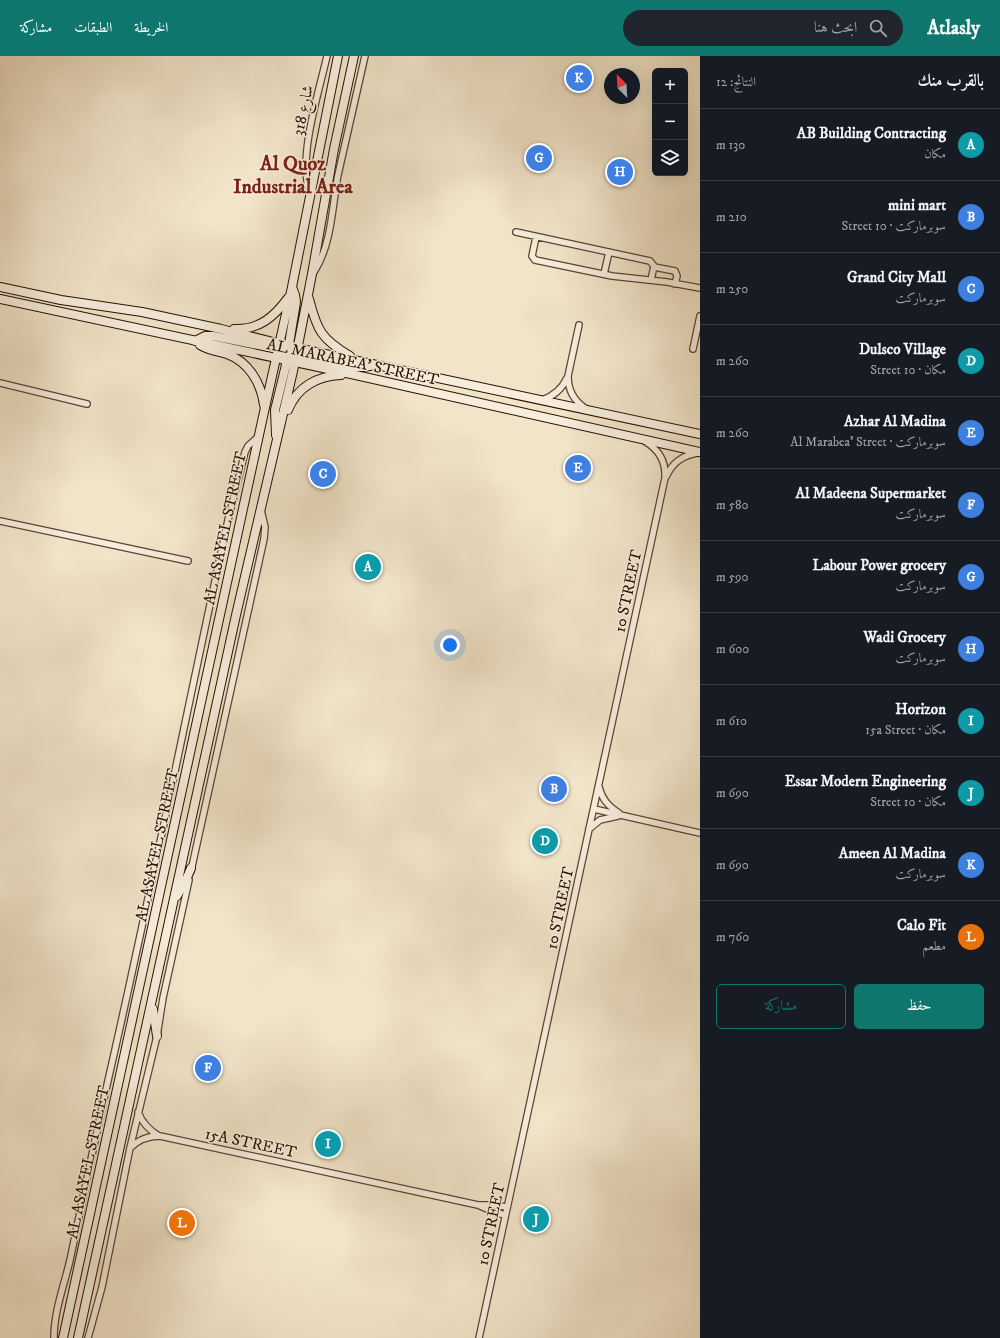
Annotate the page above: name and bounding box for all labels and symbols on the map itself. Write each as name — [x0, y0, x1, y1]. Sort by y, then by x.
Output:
pin: K — [566, 63, 592, 93]
north arrow — [604, 68, 640, 104]
street label: شارع 318 — [288, 83, 321, 138]
pin: G — [526, 143, 552, 173]
district label: Al Quoz Industrial Area — [233, 152, 353, 200]
pin: H — [607, 157, 633, 187]
street label: AL MARABEA' STREET — [265, 334, 441, 390]
street label: AL ASAYEL STREET — [199, 450, 251, 607]
pin: E — [565, 453, 591, 483]
pin: C — [310, 459, 336, 489]
street label: 10 STREET — [609, 548, 646, 634]
pin: A — [355, 552, 381, 582]
your location — [440, 635, 460, 655]
street label: AL ASAYEL STREET — [131, 767, 183, 924]
pin: B — [541, 774, 567, 804]
pin: D — [532, 826, 558, 856]
street label: 10 STREET — [541, 865, 578, 951]
pin: F — [195, 1053, 221, 1083]
street label: AL ASAYEL STREET — [62, 1084, 114, 1241]
street label: 15A STREET — [203, 1123, 298, 1162]
pin: I — [315, 1129, 341, 1159]
street label: 10 STREET — [472, 1181, 509, 1267]
pin: J — [523, 1204, 549, 1234]
pin: L — [169, 1208, 195, 1238]

